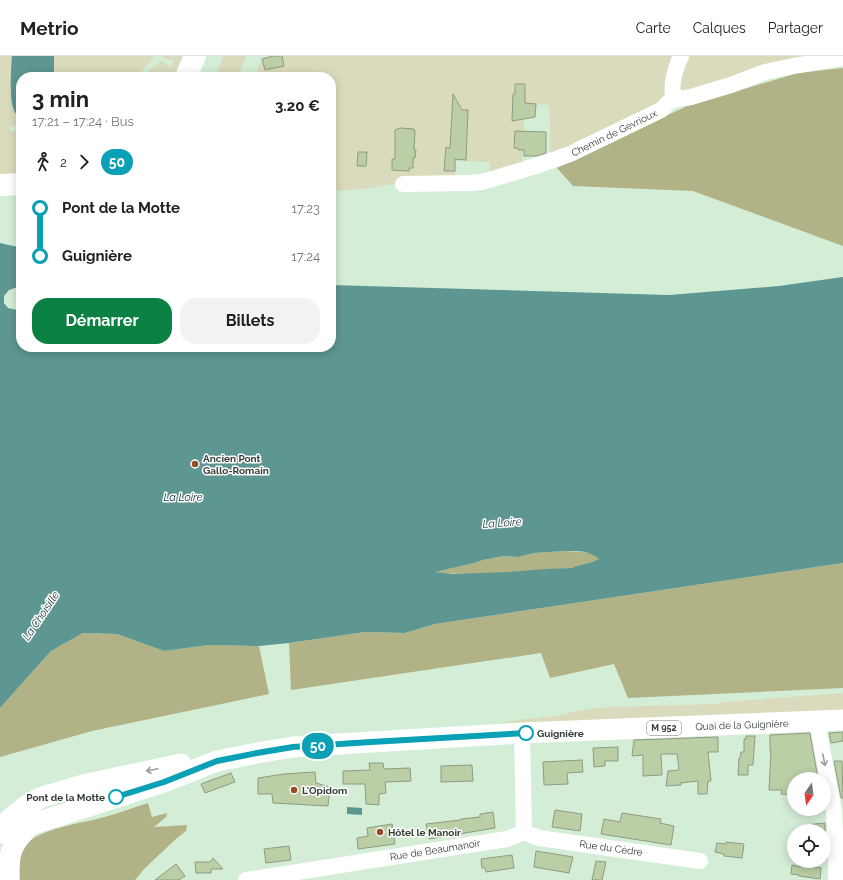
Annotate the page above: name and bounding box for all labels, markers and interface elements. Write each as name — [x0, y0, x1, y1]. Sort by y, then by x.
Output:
text: Metrio — [20, 17, 79, 39]
text: Carte — [636, 20, 671, 36]
text: Calques — [693, 20, 746, 36]
text: Partager — [768, 20, 823, 36]
text: 3 min — [32, 86, 89, 112]
text: 3.20 € — [275, 97, 320, 115]
street label: Chemin de Gevrioux — [569, 107, 659, 159]
text: 17:21 – 17:24 · Bus — [32, 114, 134, 129]
icon: walk — [32, 151, 54, 173]
icon: forward — [73, 151, 95, 173]
text: 50 — [109, 154, 125, 170]
text: 2 — [60, 155, 67, 170]
text: Pont de la Motte — [62, 199, 180, 217]
text: 17:23 — [291, 201, 320, 216]
text: Guignière — [62, 247, 132, 265]
text: 17:24 — [291, 249, 320, 264]
button: Démarrer — [32, 298, 172, 344]
button: Billets — [180, 298, 320, 344]
place label: Ancien Pont Gallo-Romain — [203, 453, 269, 476]
marker: Ancien Pont Gallo-Romain — [190, 459, 200, 469]
water label: La Loire — [163, 491, 203, 504]
water label: La Loire — [482, 515, 522, 531]
water label: La Choisille — [20, 589, 62, 643]
street label: Quai de la Guignière — [695, 718, 789, 732]
road number: M 952 — [647, 721, 681, 735]
marker: Guignière — [518, 725, 534, 741]
place label: Guignière — [537, 728, 584, 739]
line badge: 50 — [300, 733, 336, 759]
text: 50 — [310, 738, 326, 754]
one-way arrow — [821, 753, 829, 766]
one-way arrow — [145, 766, 158, 774]
north arrow — [787, 772, 831, 816]
map controls — [787, 772, 831, 868]
marker: L'Opidom — [289, 785, 299, 795]
place label: L'Opidom — [302, 785, 347, 796]
marker: Pont de la Motte — [108, 789, 124, 805]
place label: Pont de la Motte — [26, 792, 105, 803]
button: locate — [787, 824, 831, 868]
marker: Hôtel le Manoir — [375, 827, 385, 837]
place label: Hôtel le Manoir — [388, 827, 461, 838]
street label: Rue de Beaumanoir — [389, 837, 482, 863]
street label: Rue du Cèdre — [579, 838, 643, 858]

